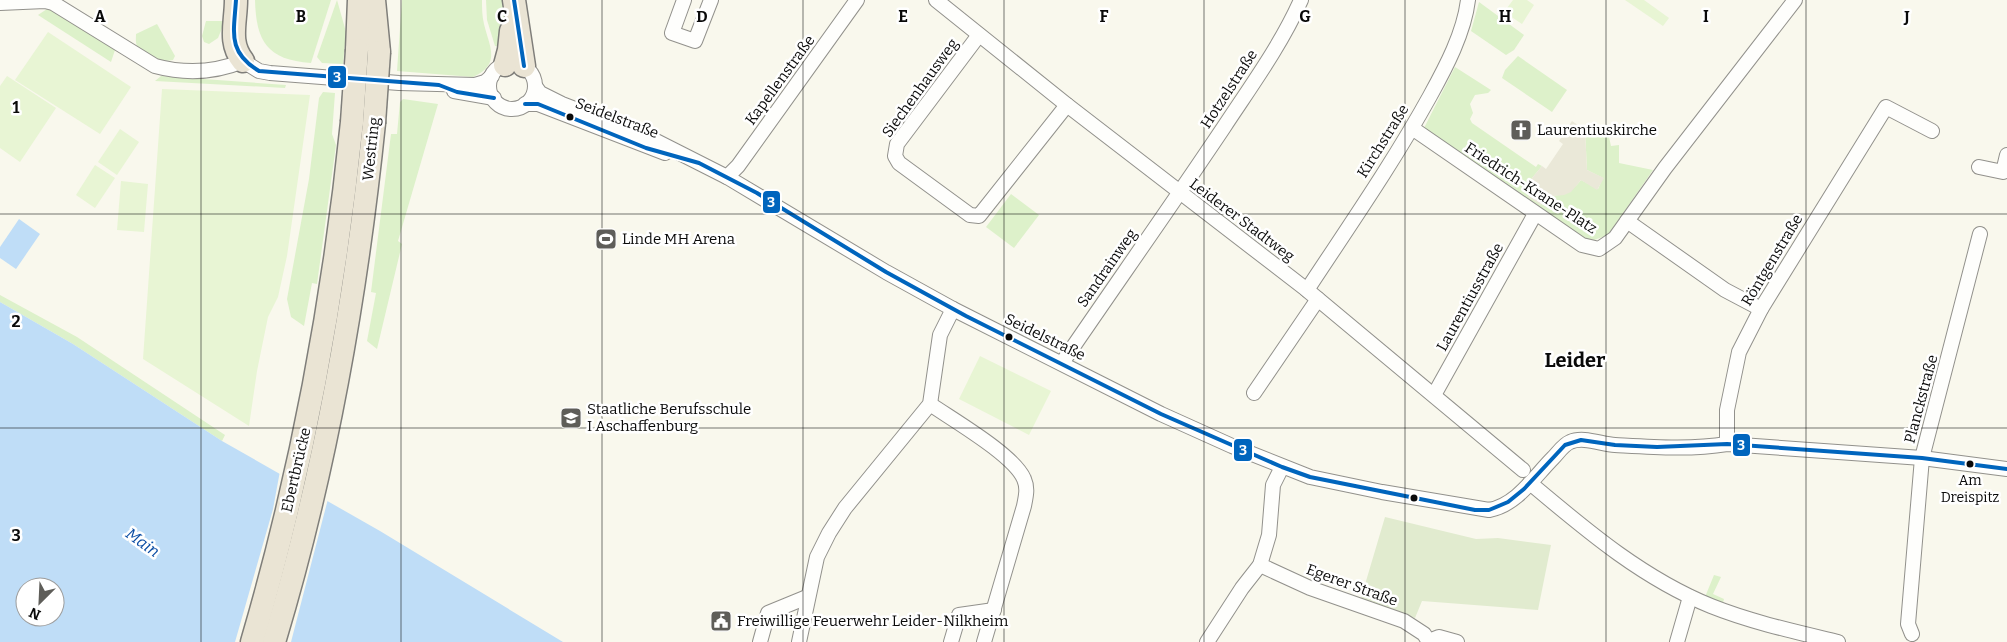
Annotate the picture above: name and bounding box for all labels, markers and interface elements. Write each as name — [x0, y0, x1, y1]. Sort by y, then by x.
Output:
text: A — [94, 7, 106, 26]
text: B — [296, 7, 306, 26]
text: C — [497, 7, 507, 26]
text: D — [696, 7, 708, 26]
text: E — [898, 7, 908, 26]
text: F — [1100, 7, 1109, 26]
text: G — [1299, 7, 1311, 26]
text: H — [1499, 7, 1512, 26]
text: I — [1703, 7, 1709, 26]
text: J — [1903, 7, 1910, 26]
street label: Kapellenstraße — [741, 32, 819, 128]
street label: Siechenhausweg — [878, 35, 962, 141]
street label: Hotzelstraße — [1197, 46, 1261, 132]
line badge: 3 — [327, 65, 347, 89]
text: 3 — [333, 69, 341, 86]
street label: Seidelstraße — [573, 94, 661, 142]
text: 1 — [13, 98, 20, 117]
street label: Kirchstraße — [1353, 101, 1413, 181]
unlabelled marker — [565, 112, 575, 122]
street label: Westring — [359, 116, 383, 182]
church icon: Laurentiuskirche — [1509, 118, 1533, 142]
place label: Laurentiuskirche — [1537, 121, 1657, 139]
street label: Friedrich-Krane-Platz — [1462, 139, 1600, 237]
street label: Leiderer Stadtweg — [1186, 175, 1298, 265]
line badge: 3 — [762, 190, 781, 214]
text: 3 — [767, 194, 775, 211]
street label: Röntgenstraße — [1738, 211, 1806, 309]
street label: Sandrainweg — [1073, 225, 1141, 311]
sports icon: Linde MH Arena — [594, 227, 618, 251]
place label: Linde MH Arena — [622, 230, 735, 248]
street label: Laurentiusstraße — [1433, 240, 1507, 354]
street label: Seidelstraße — [1002, 310, 1088, 364]
text: 2 — [11, 312, 21, 331]
unlabelled marker — [1004, 332, 1014, 342]
district label: Leider — [1545, 348, 1606, 372]
street label: Planckstraße — [1901, 353, 1941, 445]
place label: Staatliche Berufsschule I Aschaffenburg — [587, 400, 751, 435]
school or university icon: Staatliche Berufsschule I Aschaffenburg — [559, 406, 583, 430]
street label: Ebertbrücke — [278, 426, 314, 514]
line badge: 3 — [1732, 433, 1751, 457]
text: 3 — [1737, 437, 1745, 454]
line badge: 3 — [1233, 438, 1253, 462]
text: 3 — [1239, 442, 1247, 459]
marker: Am Dreispitz — [1965, 459, 1975, 469]
place label: Am Dreispitz — [1941, 472, 2000, 506]
unlabelled marker — [1409, 493, 1419, 503]
water label: Main — [122, 524, 163, 561]
text: 3 — [11, 526, 21, 545]
street label: Egerer Straße — [1304, 560, 1400, 610]
north arrow — [15, 577, 65, 627]
text: N — [26, 603, 43, 623]
public building icon: Freiwillige Feuerwehr Leider-Nilkheim — [709, 609, 733, 633]
place label: Freiwillige Feuerwehr Leider-Nilkheim — [737, 612, 1009, 630]

